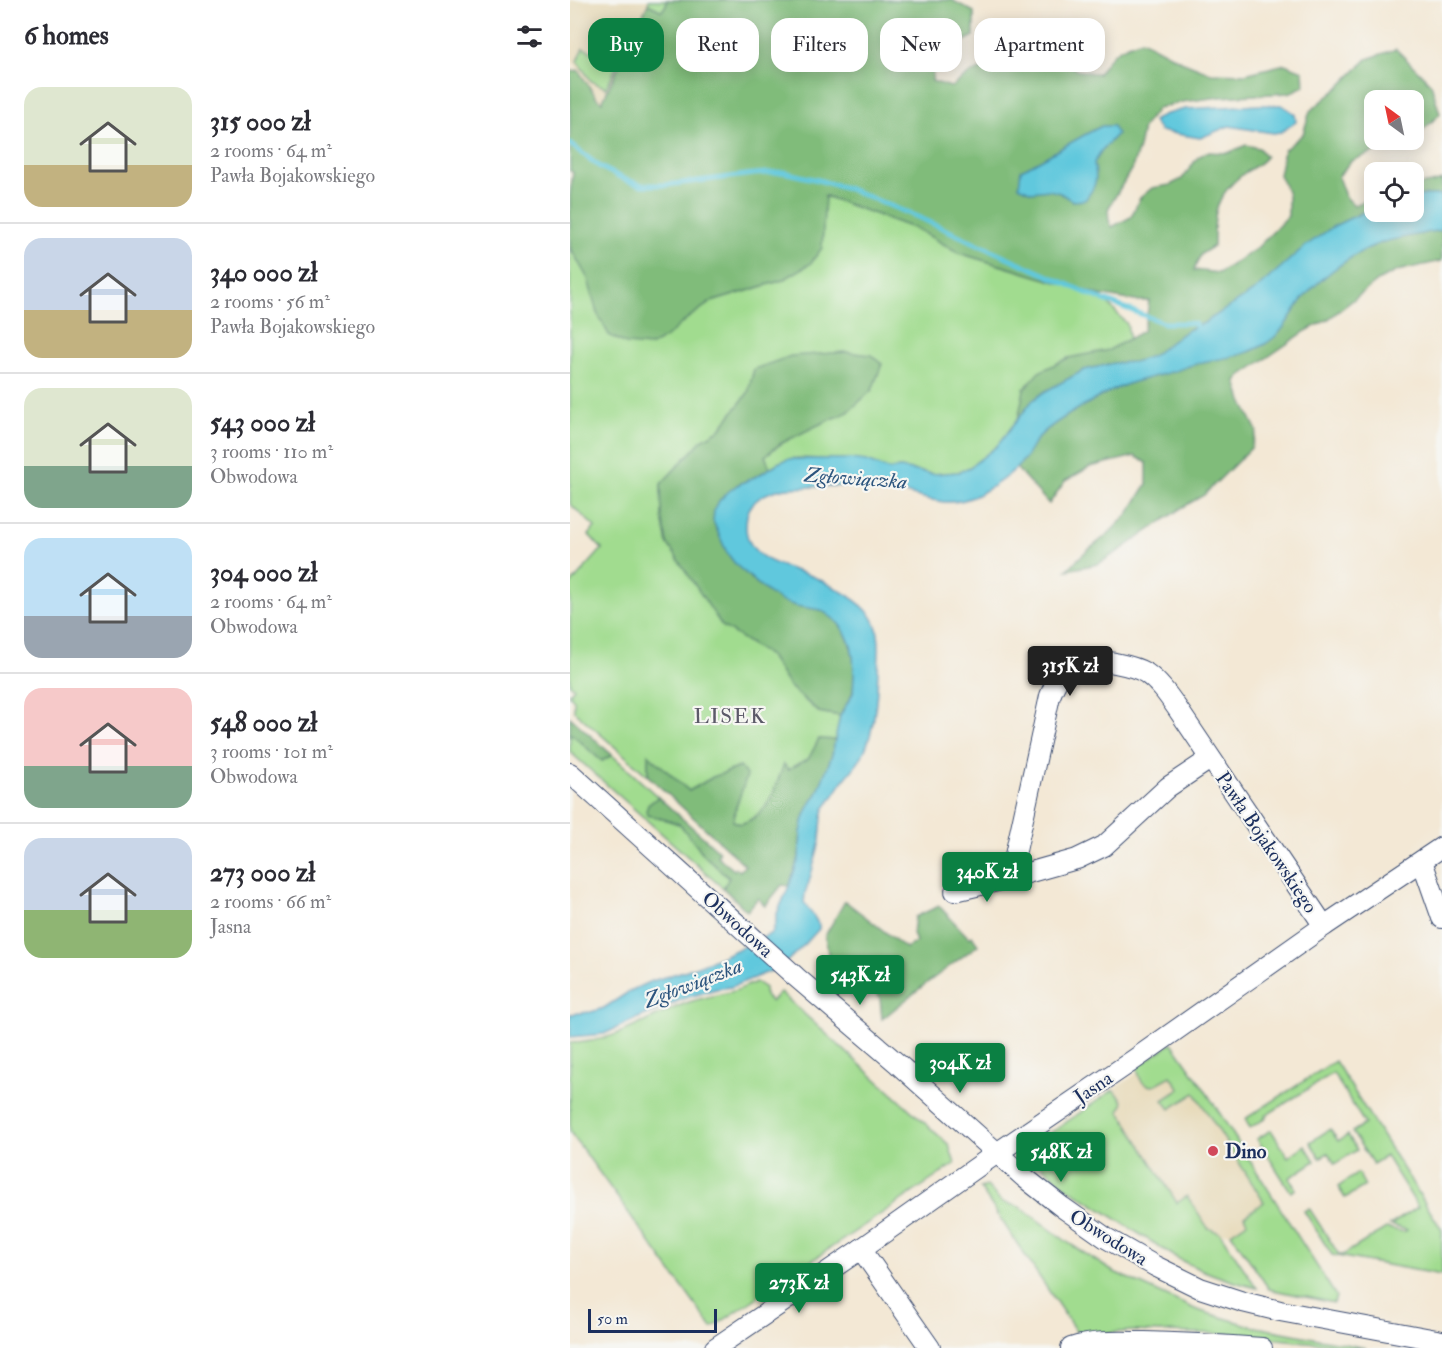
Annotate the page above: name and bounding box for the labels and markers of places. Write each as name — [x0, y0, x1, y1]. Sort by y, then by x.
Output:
pin: 315K zł — [1015, 646, 1125, 697]
pin: 340K zł — [932, 852, 1042, 903]
pin: 543K zł — [805, 955, 915, 1006]
pin: 304K zł — [905, 1043, 1015, 1094]
pin: 548K zł — [1006, 1132, 1116, 1183]
place label: Dino — [1225, 1139, 1267, 1164]
marker: Dino — [1206, 1144, 1220, 1158]
pin: 273K zł — [744, 1263, 854, 1314]

